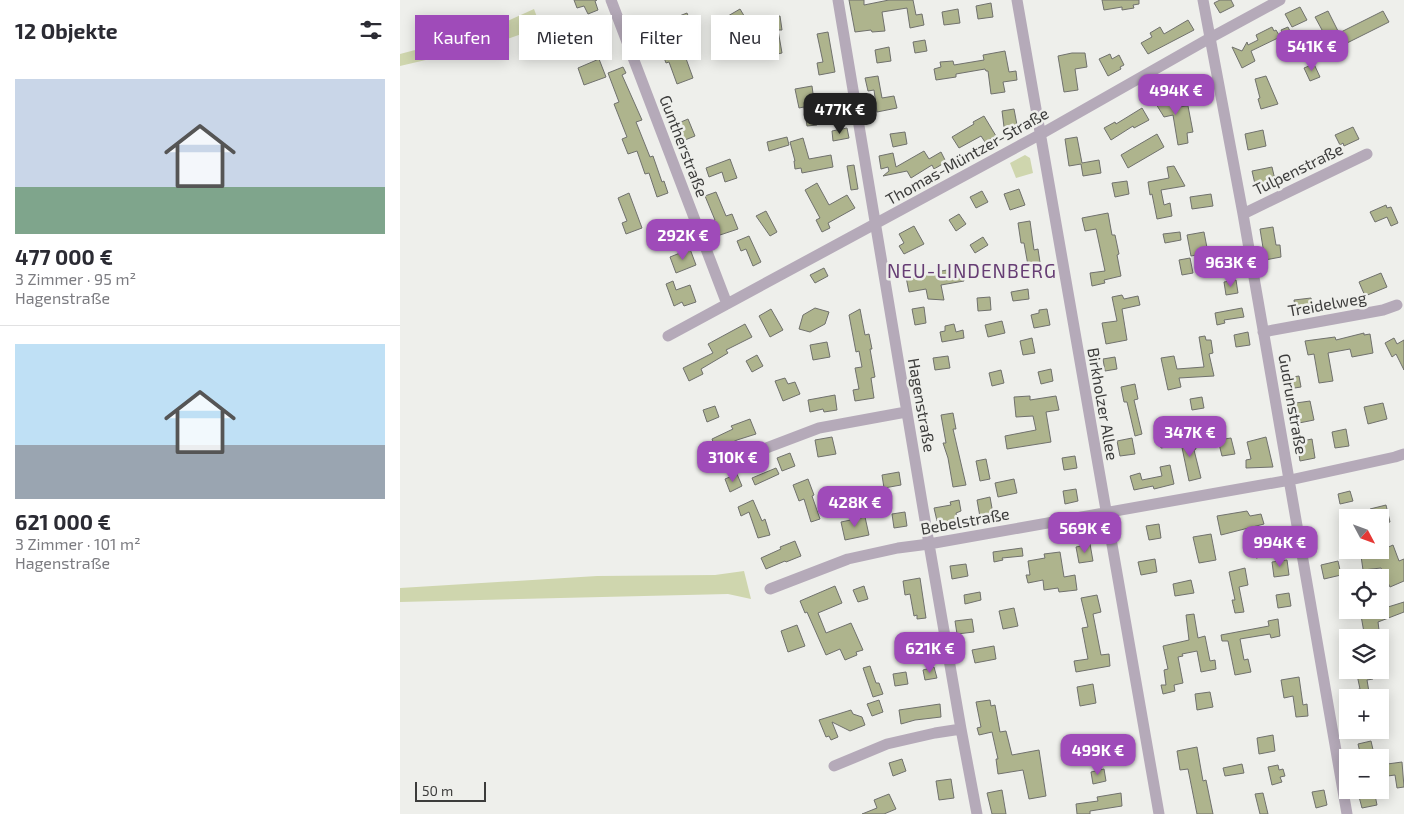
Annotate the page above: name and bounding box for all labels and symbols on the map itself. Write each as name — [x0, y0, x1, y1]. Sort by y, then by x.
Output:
pin: 541K € — [1271, 30, 1353, 72]
pin: 494K € — [1135, 74, 1217, 116]
street label: Guntherstraße — [656, 92, 713, 199]
pin: 477K € — [799, 92, 881, 135]
street label: Thomas-Müntzer-Straße — [882, 103, 1052, 208]
street label: Tulpenstraße — [1250, 139, 1346, 199]
pin: 292K € — [642, 218, 724, 261]
pin: 963K € — [1190, 246, 1272, 288]
district label: NEU-LINDENBERG — [887, 259, 1057, 282]
street label: Treidelweg — [1286, 287, 1368, 320]
street label: Birkholzer Allee — [1084, 346, 1123, 462]
street label: Gudrunstraße — [1275, 352, 1312, 456]
street label: Hagenstraße — [905, 356, 940, 453]
pin: 347K € — [1149, 416, 1231, 458]
pin: 310K € — [692, 440, 774, 483]
pin: 428K € — [814, 486, 896, 528]
street label: Bebelstraße — [919, 503, 1011, 538]
north arrow — [1339, 509, 1389, 559]
pin: 569K € — [1044, 512, 1126, 554]
pin: 994K € — [1239, 526, 1321, 568]
pin: 621K € — [889, 632, 971, 674]
pin: 499K € — [1057, 734, 1139, 776]
scale bar — [415, 779, 486, 802]

